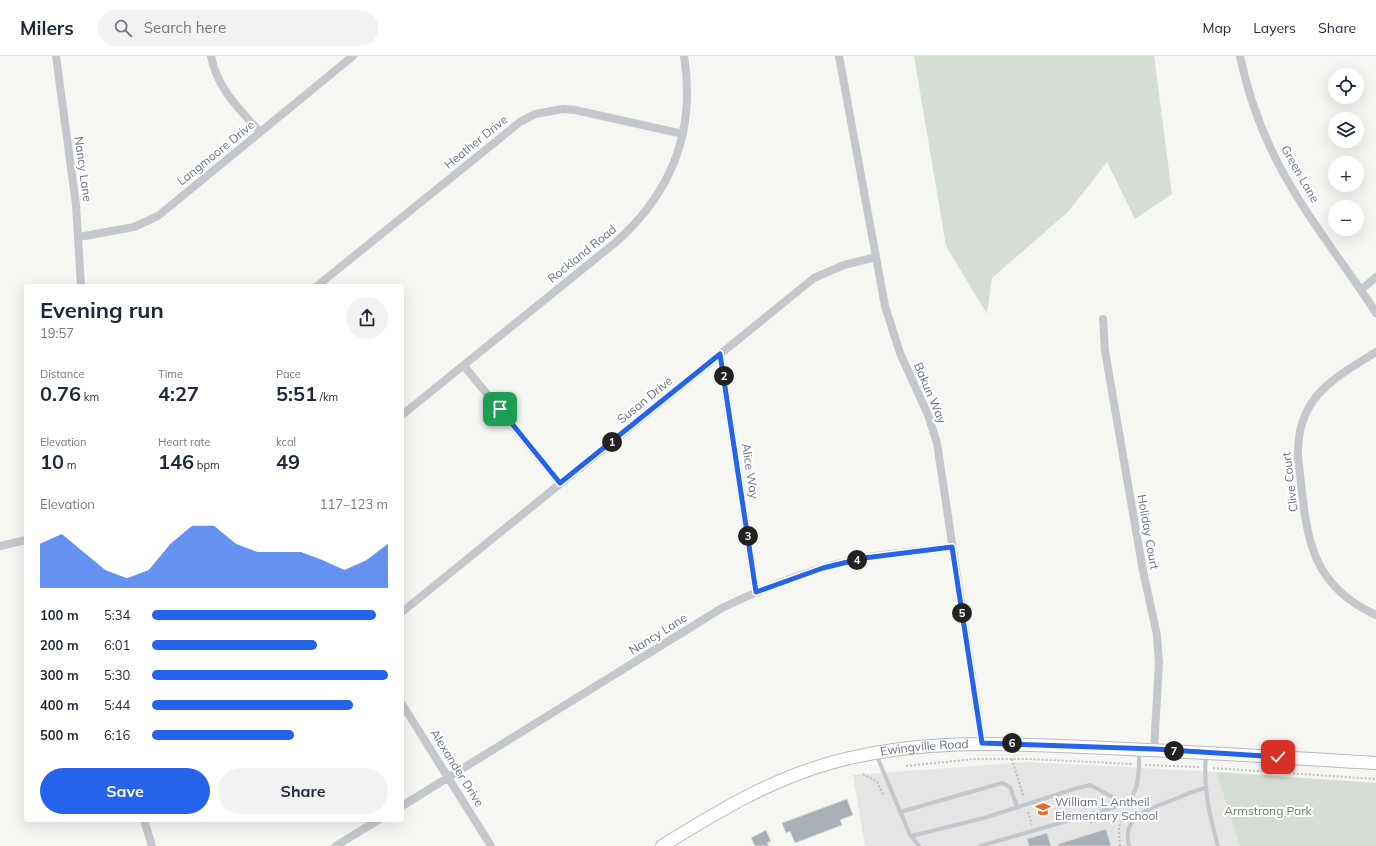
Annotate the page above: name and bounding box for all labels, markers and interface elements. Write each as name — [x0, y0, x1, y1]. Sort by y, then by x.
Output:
search box — [98, 10, 378, 46]
text: Milers — [20, 16, 74, 40]
icon: search — [112, 17, 134, 39]
text: Search here — [144, 18, 226, 37]
text: Map — [1202, 19, 1231, 37]
text: Layers — [1253, 19, 1296, 37]
text: Share — [1318, 19, 1356, 37]
map controls — [1328, 68, 1364, 236]
button: locate — [1328, 68, 1364, 104]
street label: Heather Drive — [441, 111, 510, 172]
button: layers — [1328, 112, 1364, 148]
street label: Langmoore Drive — [174, 117, 257, 188]
street label: Nancy Lane — [71, 135, 96, 203]
street label: Green Lane — [1278, 142, 1323, 205]
button: + — [1328, 156, 1364, 192]
button: − — [1328, 200, 1364, 236]
street label: Rockland Road — [544, 221, 619, 286]
text: Evening run — [40, 296, 164, 324]
button: share — [346, 297, 388, 339]
text: 19:57 — [40, 325, 74, 341]
street label: Bakun Way — [911, 360, 950, 426]
pin: 2 — [714, 366, 734, 386]
text: Distance — [40, 367, 84, 381]
text: Time — [158, 367, 183, 381]
text: Pace — [276, 367, 301, 381]
text: 2 — [721, 369, 727, 383]
street label: Susan Drive — [614, 373, 675, 426]
text: 0.76 — [40, 381, 81, 406]
text: 4:27 — [158, 381, 199, 406]
text: 5:51 — [276, 381, 317, 406]
text: km — [81, 390, 99, 404]
text: /km — [317, 390, 338, 404]
pin — [483, 392, 517, 426]
icon: arrive — [489, 398, 511, 420]
pin: 1 — [602, 432, 622, 452]
text: Elevation — [40, 435, 87, 449]
text: Heart rate — [158, 435, 210, 449]
text: kcal — [276, 435, 296, 449]
text: 1 — [609, 435, 615, 449]
street label: Alice Way — [739, 442, 762, 500]
text: 10 — [40, 449, 64, 474]
text: 146 — [158, 449, 194, 474]
text: 49 — [276, 449, 300, 474]
street label: Clive Court — [1278, 451, 1301, 513]
text: m — [64, 458, 77, 472]
text: bpm — [194, 458, 220, 472]
street label: Holiday Court — [1135, 493, 1162, 571]
text: Elevation — [40, 496, 95, 512]
text: 117–123 m — [320, 496, 388, 512]
pin: 3 — [738, 526, 758, 546]
text: 3 — [745, 529, 751, 543]
pin: 4 — [847, 550, 867, 570]
text: 4 — [854, 553, 860, 567]
pin: 5 — [952, 603, 972, 623]
text: 5 — [959, 606, 965, 620]
text: 100 m — [40, 607, 79, 623]
text: 5:34 — [104, 607, 130, 623]
street label: Nancy Lane — [626, 610, 690, 657]
text: 200 m — [40, 637, 79, 653]
text: 6:01 — [104, 637, 130, 653]
text: 300 m — [40, 667, 79, 683]
text: 5:30 — [104, 667, 130, 683]
text: 400 m — [40, 697, 79, 713]
text: 5:44 — [104, 697, 130, 713]
street label: Alexander Drive — [427, 726, 487, 809]
text: 500 m — [40, 727, 79, 743]
text: 6:16 — [104, 727, 130, 743]
pin: 6 — [1002, 733, 1022, 753]
street label: Ewingville Road — [879, 736, 969, 759]
text: 6 — [1009, 736, 1015, 750]
pin — [1261, 740, 1295, 774]
pin: 7 — [1164, 741, 1184, 761]
text: 7 — [1171, 744, 1177, 758]
icon: check — [1267, 746, 1289, 768]
button: Save — [40, 768, 210, 814]
button: Share — [218, 768, 388, 814]
place label: William L Antheil Elementary School — [1055, 794, 1158, 823]
school or university icon: William L Antheil Elementary School — [1034, 800, 1052, 818]
park label: Armstrong Park — [1224, 803, 1313, 818]

